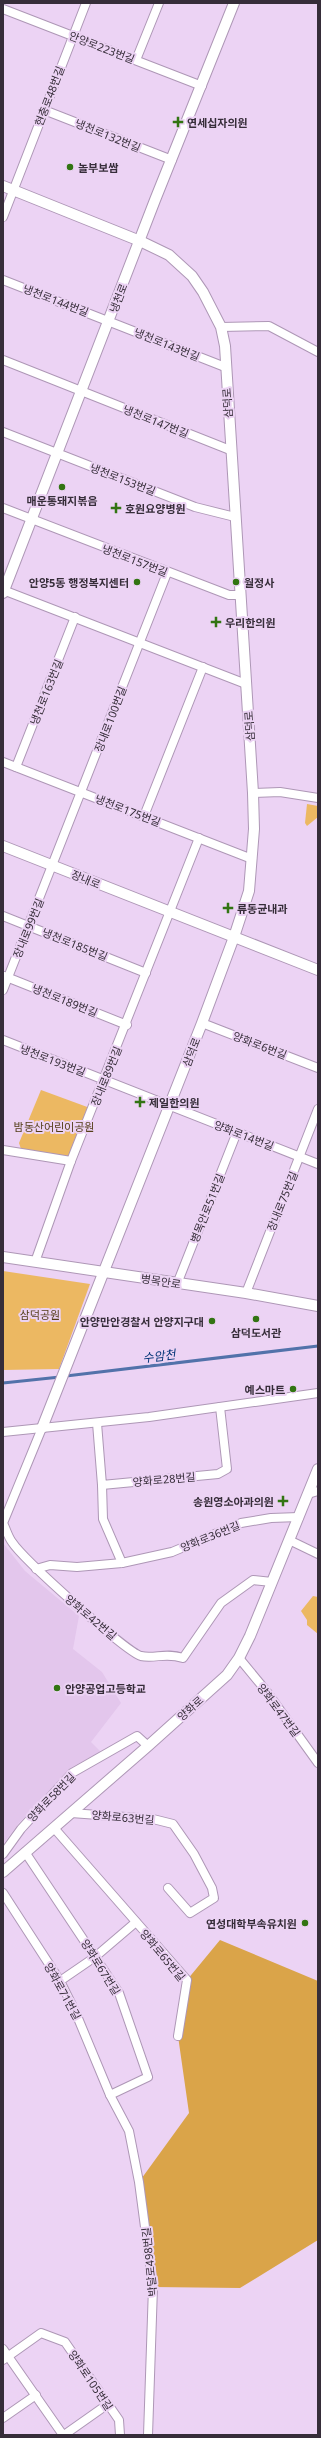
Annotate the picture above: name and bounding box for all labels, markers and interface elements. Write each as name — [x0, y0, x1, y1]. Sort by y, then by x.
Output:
street label: 안양로223번길 — [67, 28, 137, 66]
street label: 현충로48번길 — [31, 64, 67, 128]
street label: 냉천로132번길 — [73, 115, 143, 155]
place label: 연세십자의원 — [187, 115, 248, 130]
marker: 연세십자의원 — [172, 116, 184, 128]
place label: 놀부보쌈 — [78, 160, 118, 175]
marker: 놀부보쌈 — [65, 162, 75, 172]
street label: 냉천로144번길 — [21, 281, 91, 319]
street label: 냉천로 — [106, 281, 130, 315]
street label: 냉천로143번길 — [132, 324, 202, 364]
street label: 삼덕로 — [218, 387, 236, 419]
street label: 냉천로147번길 — [121, 401, 191, 441]
street label: 냉천로153번길 — [88, 460, 158, 498]
marker: 매운통돼지볶음 — [57, 482, 67, 492]
place label: 매운통돼지볶음 — [27, 493, 97, 508]
place label: 호원요양병원 — [125, 501, 186, 516]
marker: 호원요양병원 — [110, 502, 122, 514]
street label: 냉천로157번길 — [100, 541, 170, 579]
place label: 안양5동 행정복지센터 — [29, 575, 129, 590]
place label: 월정사 — [244, 575, 274, 590]
marker: 안양5동 행정복지센터 — [132, 577, 142, 587]
marker: 월정사 — [231, 577, 241, 587]
place label: 우리한의원 — [225, 615, 276, 630]
marker: 우리한의원 — [210, 616, 222, 628]
street label: 냉천로163번길 — [26, 657, 66, 727]
street label: 장내로100번길 — [91, 684, 129, 754]
street label: 삼덕로 — [240, 710, 258, 742]
street label: 냉천로175번길 — [93, 791, 163, 829]
street label: 장내로 — [69, 866, 103, 892]
street label: 장내로99번길 — [9, 896, 47, 960]
place label: 류동균내과 — [237, 901, 288, 916]
marker: 류동균내과 — [222, 902, 234, 914]
street label: 냉천로185번길 — [40, 924, 110, 964]
street label: 냉천로189번길 — [30, 980, 100, 1020]
street label: 양화로6번길 — [231, 1028, 289, 1062]
street label: 삼덕로 — [179, 1035, 203, 1069]
street label: 냉천로193번길 — [18, 1041, 88, 1079]
street label: 장내로89번길 — [87, 1044, 125, 1108]
place label: 제일한의원 — [149, 1095, 200, 1110]
marker: 제일한의원 — [134, 1096, 146, 1108]
street label: 양화로14번길 — [212, 1117, 276, 1153]
park label: 밤동산어린이공원 — [14, 1119, 94, 1134]
street label: 장내로75번길 — [263, 1169, 301, 1233]
street label: 병목안로51번길 — [186, 1171, 228, 1245]
street label: 병목안로 — [140, 1270, 182, 1292]
park label: 삼덕공원 — [20, 1307, 60, 1322]
place label: 안양만안경찰서 안양지구대 — [80, 1314, 204, 1329]
marker: 삼덕도서관 — [251, 1314, 261, 1324]
marker: 안양만안경찰서 안양지구대 — [207, 1316, 217, 1326]
place label: 삼덕도서관 — [231, 1325, 281, 1340]
water label: 수암천 — [142, 1345, 178, 1366]
place label: 예스마트 — [245, 1382, 285, 1397]
marker: 예스마트 — [288, 1384, 298, 1394]
street label: 양화로28번길 — [132, 1469, 196, 1489]
place label: 송원영소아과의원 — [193, 1494, 274, 1509]
marker: 송원영소아과의원 — [277, 1495, 289, 1507]
street label: 양화로36번길 — [178, 1517, 242, 1555]
street label: 양화로42번길 — [62, 1591, 120, 1643]
street label: 양화로47번길 — [254, 1680, 304, 1740]
place label: 안양공업고등학교 — [65, 1681, 146, 1696]
marker: 안양공업고등학교 — [52, 1683, 62, 1693]
street label: 양화로 — [174, 1692, 206, 1724]
street label: 양화로58번길 — [24, 1769, 78, 1825]
street label: 양화로63번길 — [91, 1807, 155, 1827]
place label: 연성대학부속유치원 — [206, 1916, 297, 1931]
marker: 연성대학부속유치원 — [300, 1918, 310, 1928]
street label: 양화로65번길 — [137, 1926, 189, 1984]
street label: 양화로67번길 — [78, 1936, 124, 1998]
street label: 양화로71번길 — [41, 1960, 85, 2022]
street label: 박달로498번길 — [138, 2227, 160, 2297]
street label: 양화로105번길 — [65, 2347, 117, 2413]

